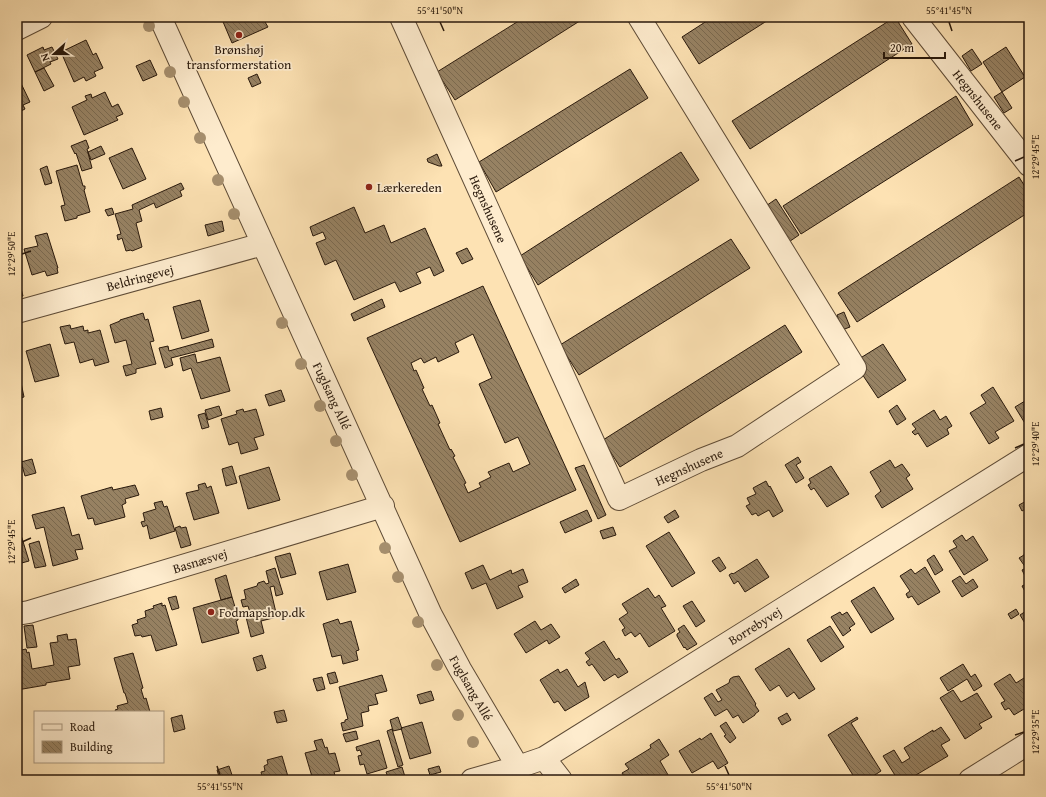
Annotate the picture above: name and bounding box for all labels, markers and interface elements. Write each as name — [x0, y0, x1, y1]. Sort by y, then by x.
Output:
text: 55°41'50"N — [417, 3, 463, 18]
text: 55°41'45"N — [926, 3, 972, 18]
marker: Brønshøj transformerstation — [234, 30, 244, 40]
north arrow — [34, 34, 74, 74]
scale bar — [884, 34, 945, 60]
text: 20 m — [890, 39, 914, 56]
place label: Brønshøj transformerstation — [187, 40, 292, 74]
text: N — [36, 51, 53, 64]
street label: Hegnshusene — [948, 66, 1008, 134]
text: 12°29'45"E — [1028, 135, 1043, 179]
street label: Hegnshusene — [465, 172, 511, 246]
place label: Lærkereden — [377, 178, 443, 197]
marker: Lærkereden — [364, 182, 374, 192]
text: 12°29'50"E — [4, 232, 19, 276]
street label: Beldringevej — [104, 260, 176, 296]
street label: Fuglsang Allé — [308, 359, 356, 433]
text: 12°29'40"E — [1028, 422, 1043, 466]
street label: Hegnshusene — [652, 444, 726, 490]
text: 12°29'45"E — [4, 520, 19, 564]
street label: Basnæsvej — [170, 544, 230, 578]
street label: Borrebyvej — [725, 602, 785, 650]
place label: Fodmapshop.dk — [219, 603, 305, 622]
marker: Fodmapshop.dk — [206, 607, 216, 617]
street label: Fuglsang Allé — [445, 652, 497, 724]
text: 12°29'35"E — [1028, 710, 1043, 754]
legend — [34, 711, 164, 763]
text: Road — [70, 718, 96, 735]
text: Building — [70, 738, 113, 755]
text: 55°41'55"N — [197, 779, 243, 794]
text: 55°41'50"N — [706, 779, 752, 794]

